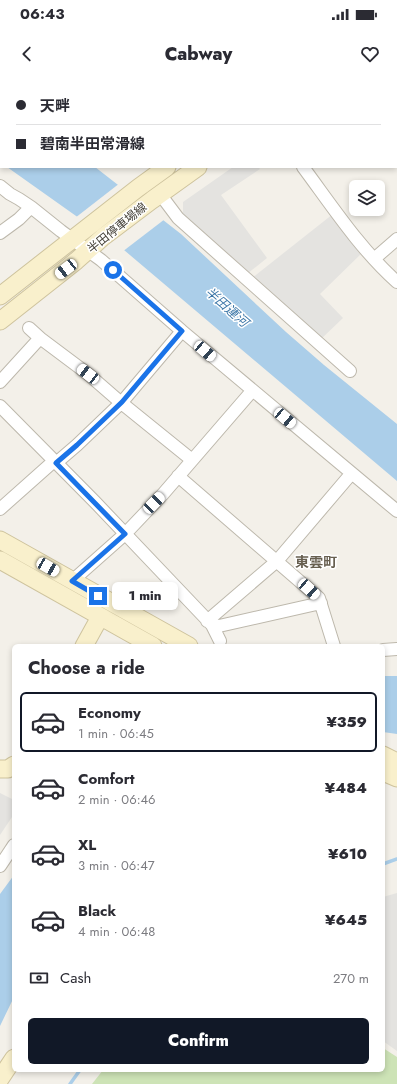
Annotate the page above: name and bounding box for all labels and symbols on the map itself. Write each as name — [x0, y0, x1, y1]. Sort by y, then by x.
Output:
street label: 半田停車場線 — [83, 198, 151, 258]
car — [53, 257, 79, 281]
route start — [104, 261, 122, 279]
water label: 半田運河 — [201, 283, 255, 333]
car — [192, 339, 218, 363]
car — [75, 362, 101, 386]
car — [272, 406, 298, 430]
car — [141, 490, 167, 516]
district label: 東雲町 — [295, 552, 337, 572]
car — [35, 556, 61, 578]
car — [296, 577, 322, 601]
callout: 1 min — [112, 582, 178, 610]
route end — [89, 587, 107, 605]

